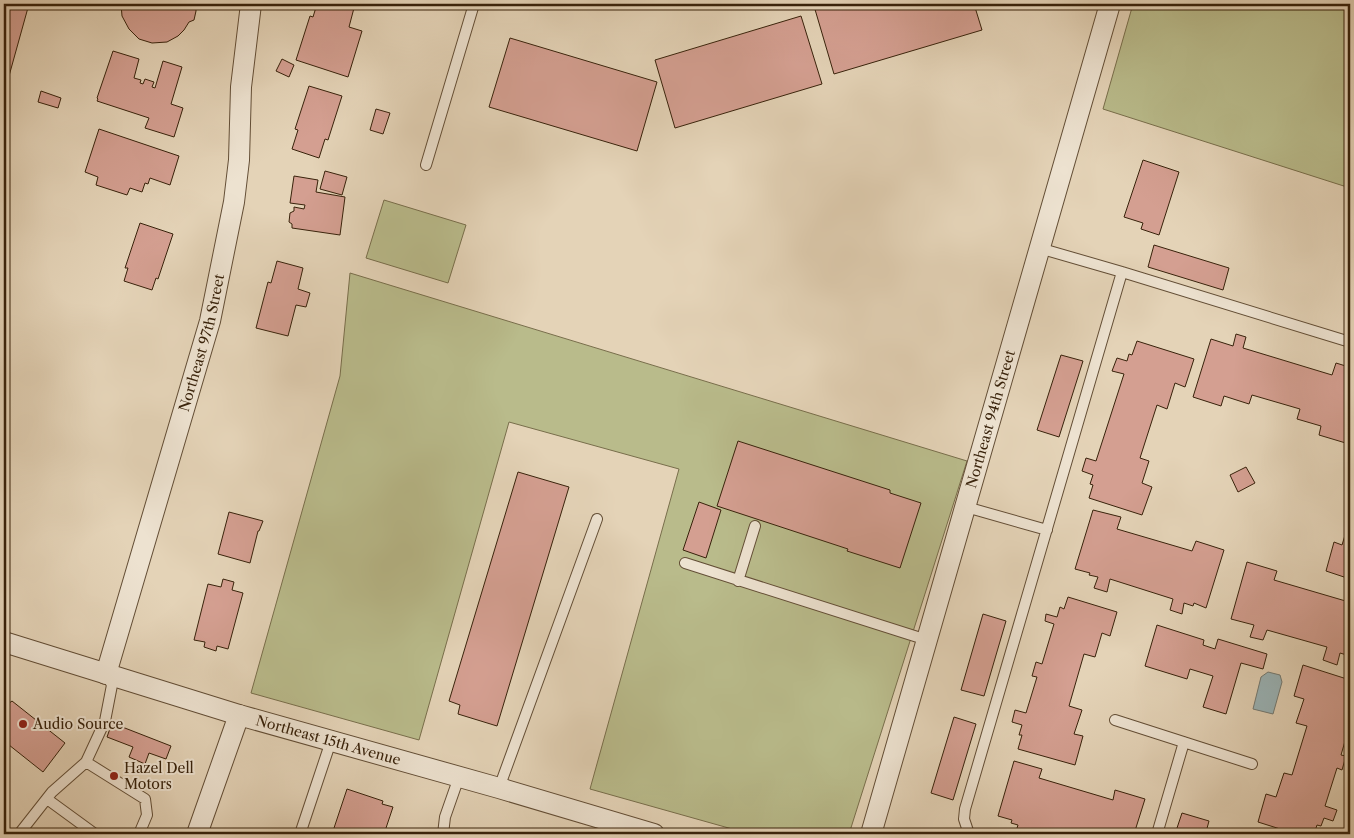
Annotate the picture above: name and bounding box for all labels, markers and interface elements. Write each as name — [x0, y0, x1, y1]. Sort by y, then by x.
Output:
street label: Northeast 97th Street — [175, 272, 228, 414]
street label: Northeast 94th Street — [962, 348, 1019, 490]
street label: Northeast 15th Avenue — [254, 711, 403, 769]
place label: Audio Source — [32, 715, 124, 733]
marker: Audio Source — [17, 718, 29, 730]
place label: Hazel Dell Motors — [124, 759, 194, 793]
marker: Hazel Dell Motors — [108, 770, 120, 782]

